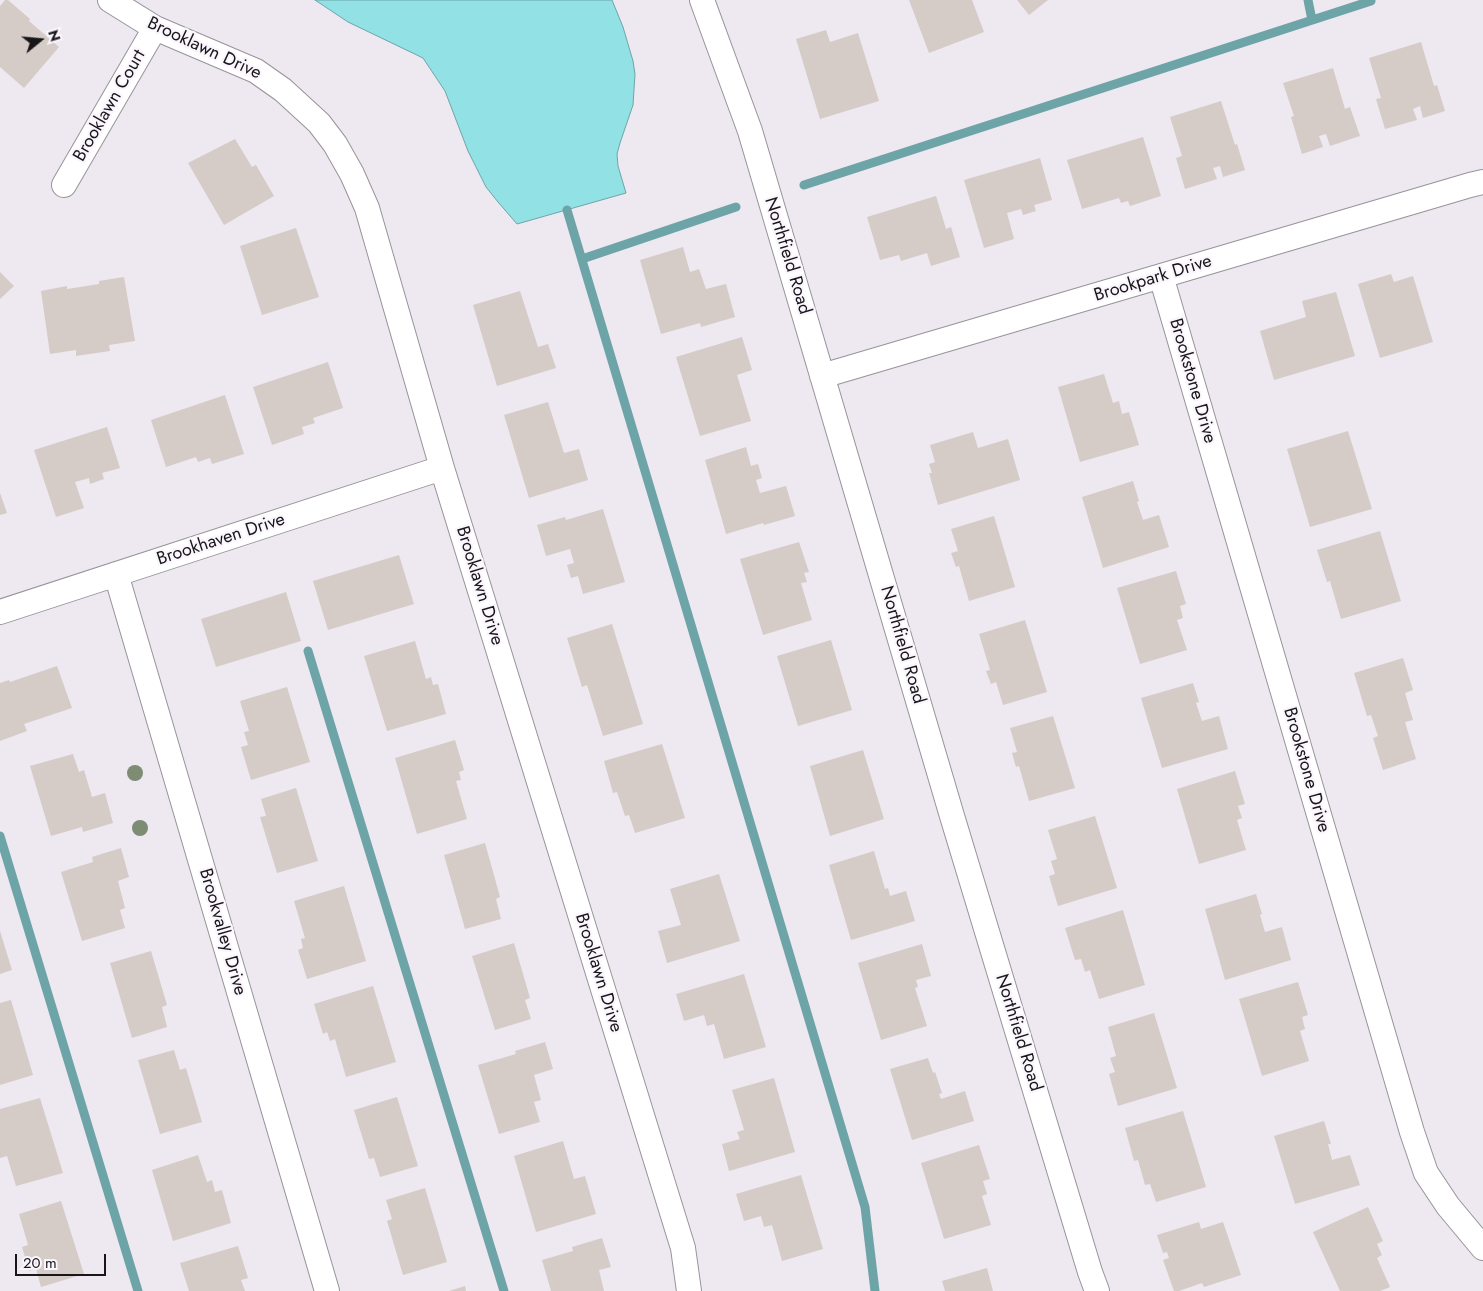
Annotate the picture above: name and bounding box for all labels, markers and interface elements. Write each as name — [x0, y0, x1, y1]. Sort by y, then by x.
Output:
street label: Brooklawn Drive — [144, 13, 264, 85]
north arrow — [15, 15, 65, 65]
text: N — [43, 27, 66, 44]
street label: Brooklawn Court — [69, 46, 151, 166]
street label: Northfield Road — [759, 195, 815, 317]
street label: Brookpark Drive — [1092, 251, 1214, 307]
street label: Brookstone Drive — [1164, 316, 1220, 446]
street label: Brookhaven Drive — [154, 509, 288, 571]
street label: Brooklawn Drive — [451, 524, 507, 648]
street label: Northfield Road — [875, 584, 929, 706]
street label: Brookstone Drive — [1278, 705, 1334, 835]
street label: Brookvalley Drive — [194, 866, 250, 998]
street label: Brooklawn Drive — [570, 911, 626, 1035]
street label: Northfield Road — [990, 972, 1046, 1094]
scale bar — [18, 1244, 109, 1276]
text: 20 m — [23, 1252, 57, 1274]

